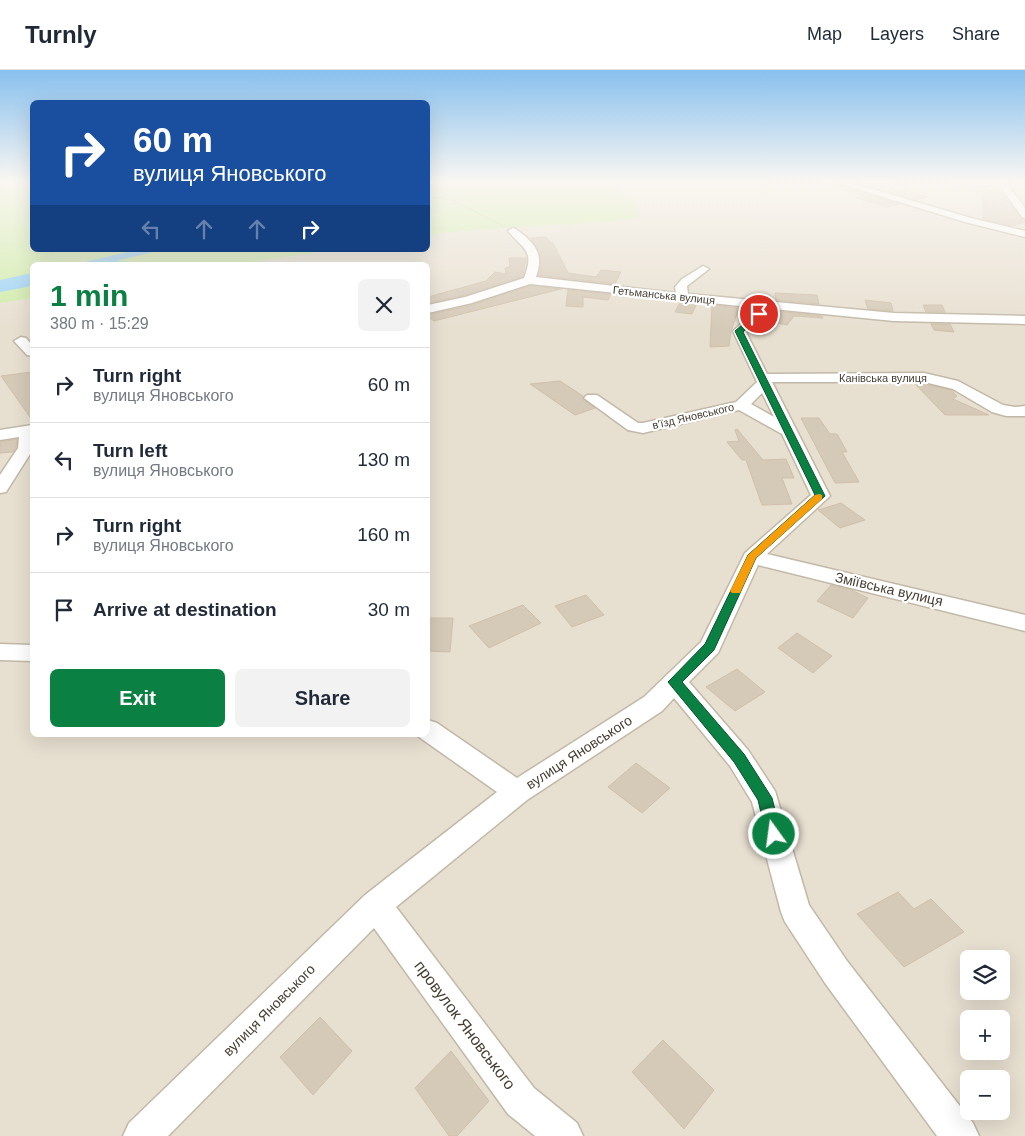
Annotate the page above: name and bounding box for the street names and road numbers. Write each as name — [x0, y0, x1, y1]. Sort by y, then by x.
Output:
street label: Гетьманська вулиця — [612, 284, 716, 306]
street label: Канівська вулиця — [839, 372, 927, 384]
street label: в’їзд Яновського — [651, 401, 735, 431]
street label: Зміївська вулиця — [834, 569, 944, 609]
street label: вулиця Яновського — [523, 712, 635, 792]
street label: провулок Яновського — [411, 957, 519, 1093]
street label: вулиця Яновського — [220, 961, 318, 1059]

